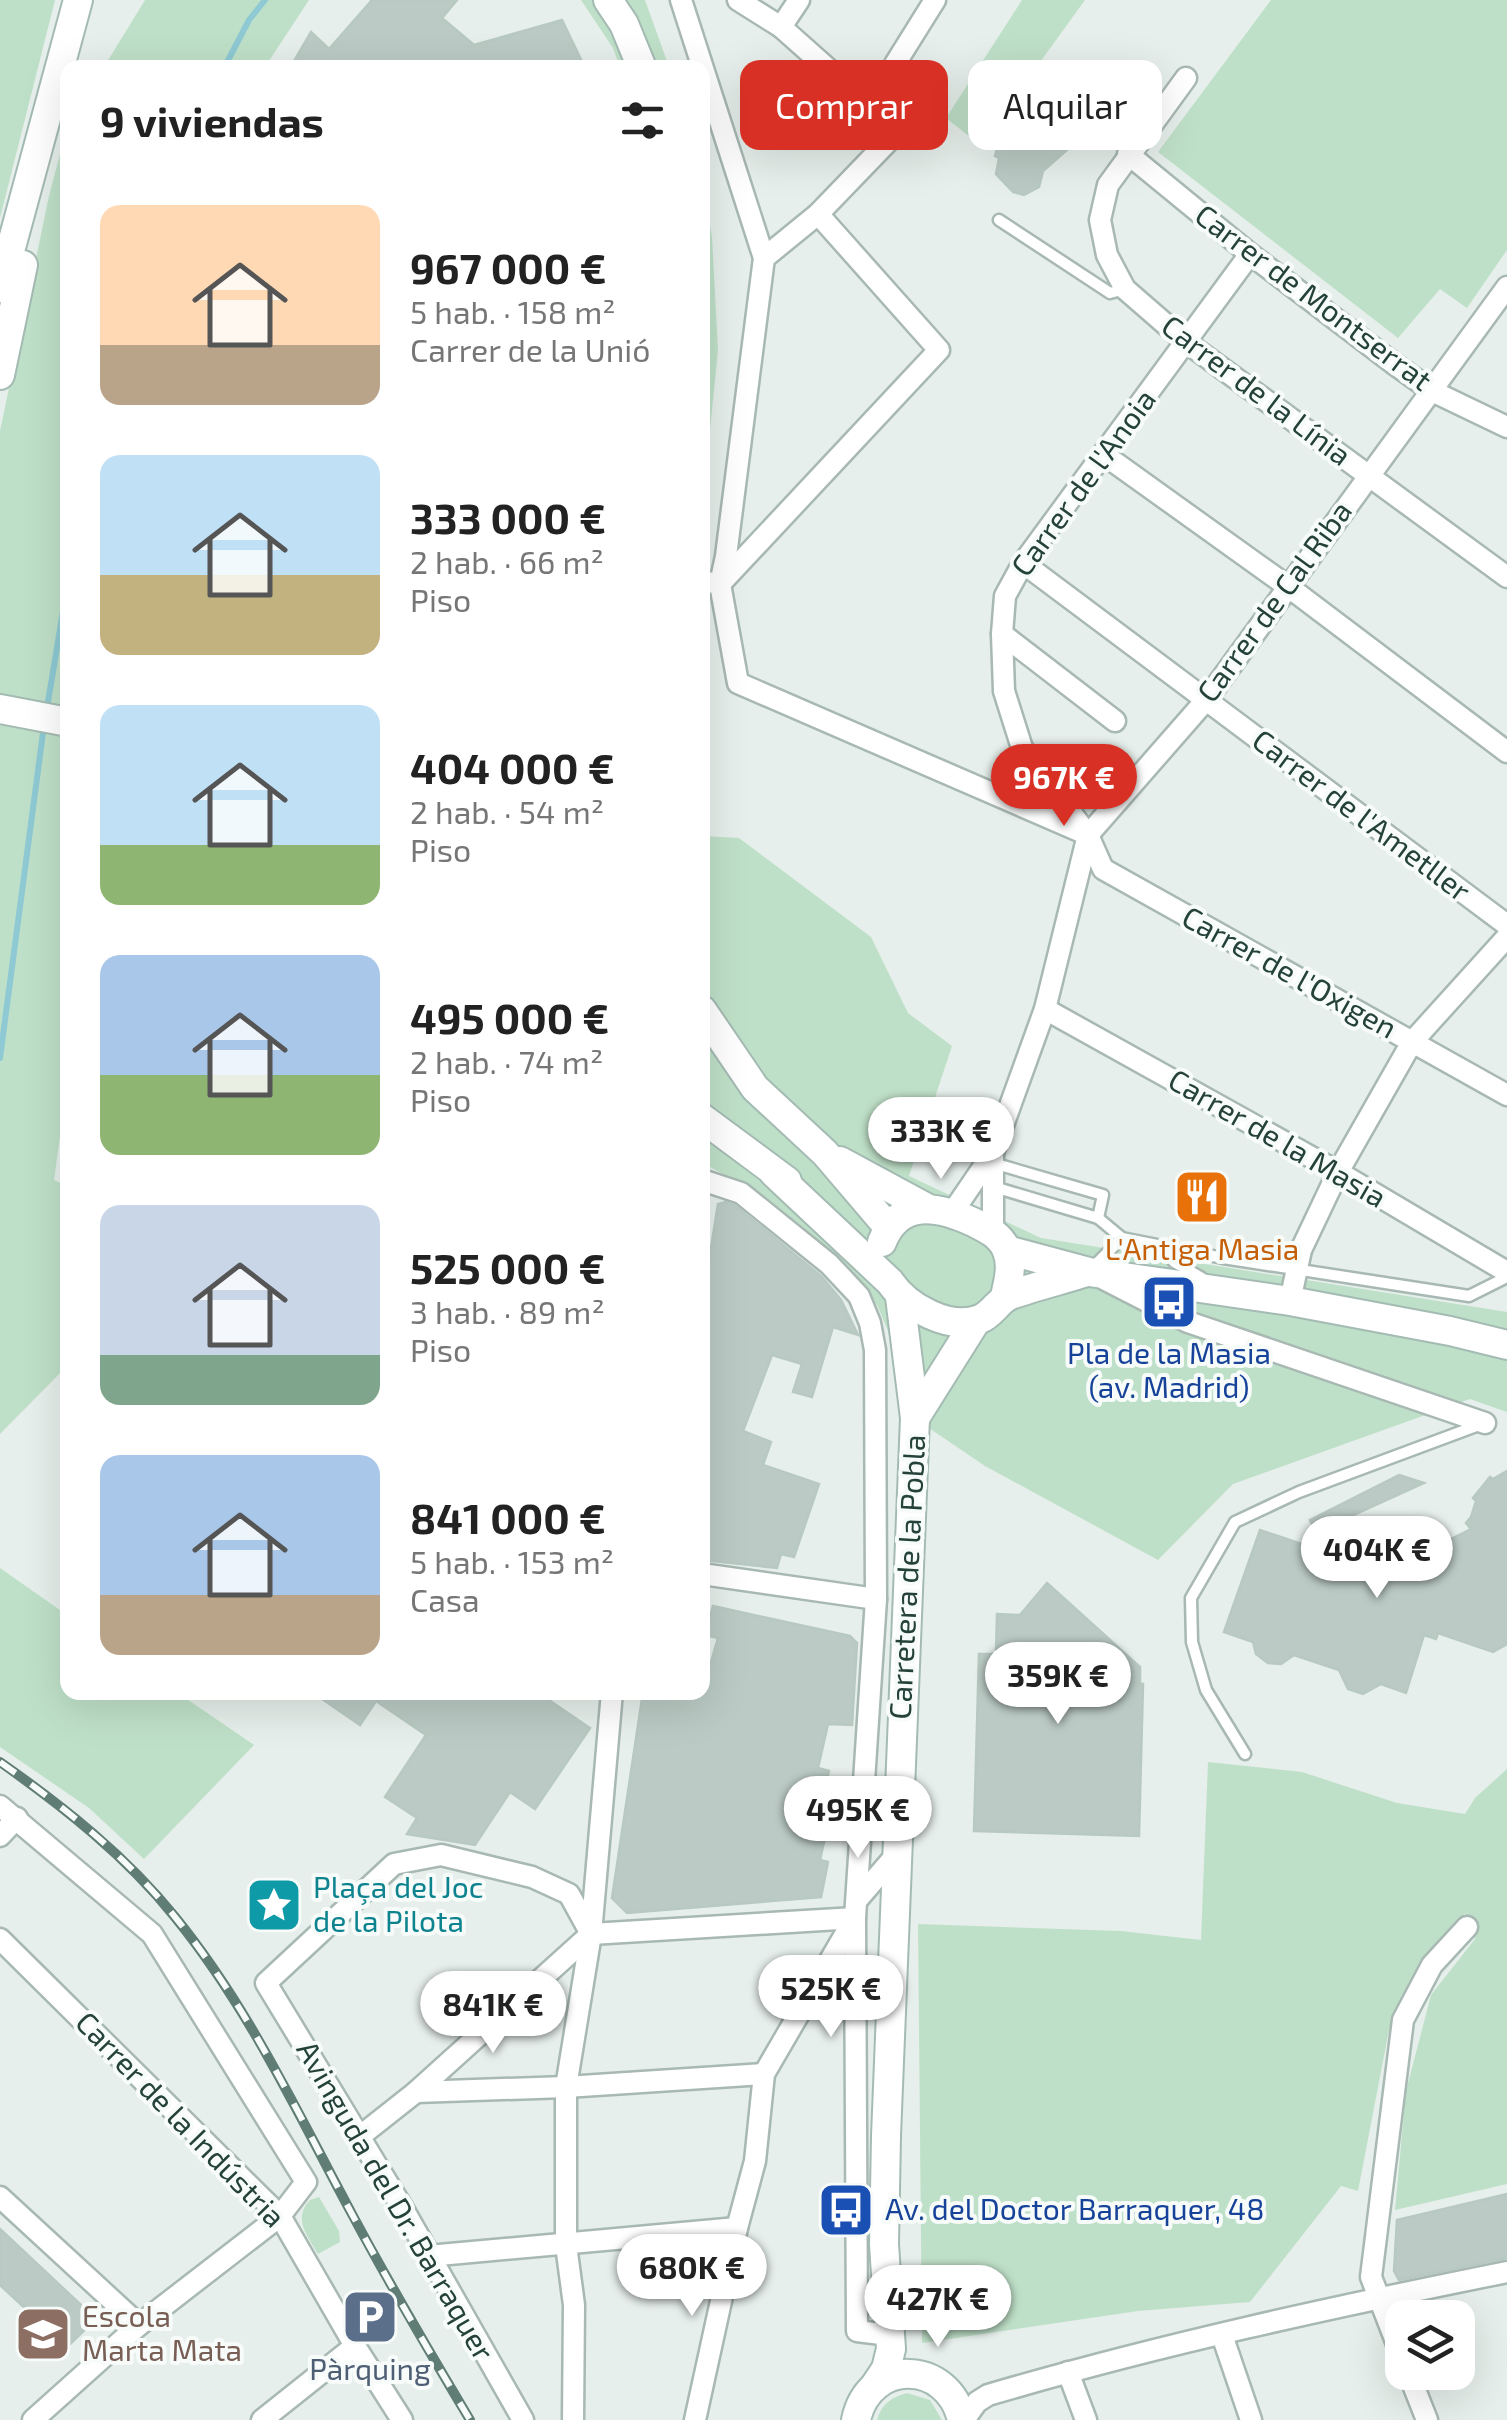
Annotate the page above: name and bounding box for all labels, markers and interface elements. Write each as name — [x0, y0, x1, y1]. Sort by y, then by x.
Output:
chip: Comprar — [740, 60, 948, 150]
chip: Alquilar — [968, 60, 1162, 150]
icon: filters — [615, 93, 670, 148]
text: 9 viviendas — [100, 95, 324, 145]
street label: Carrer de Montserrat — [1189, 196, 1440, 397]
text: 967 000 € — [410, 242, 606, 292]
icon: home — [180, 245, 300, 365]
text: 5 hab. · 158 m² — [410, 292, 616, 330]
street label: Carrer de la Línia — [1155, 307, 1359, 472]
text: Carrer de la Unió — [410, 330, 650, 368]
street label: Carrer de l'Anoia — [1003, 381, 1162, 582]
text: 333 000 € — [410, 492, 606, 542]
street label: Carrer de Cal Riba — [1188, 493, 1358, 708]
icon: home — [180, 495, 300, 615]
text: 2 hab. · 66 m² — [410, 542, 604, 580]
text: Piso — [410, 580, 471, 618]
street label: Carrer de l'Ametller — [1246, 721, 1478, 908]
text: 404 000 € — [410, 742, 615, 792]
pin: 967K € — [983, 744, 1145, 829]
icon: home — [180, 745, 300, 865]
text: 967K € — [1013, 757, 1115, 795]
text: 2 hab. · 54 m² — [410, 792, 604, 830]
text: Piso — [410, 830, 471, 868]
street label: Carrer de l'Oxigen — [1177, 897, 1403, 1045]
text: 495 000 € — [410, 992, 609, 1042]
icon: home — [180, 995, 300, 1115]
text: 2 hab. · 74 m² — [410, 1042, 603, 1080]
street label: Carrer de la Masia — [1163, 1060, 1393, 1214]
text: Piso — [410, 1080, 471, 1118]
pin: 333K € — [860, 1097, 1022, 1182]
text: 333K € — [890, 1110, 992, 1148]
restaurant icon: L'Antiga Masia — [1172, 1167, 1232, 1227]
place label: L'Antiga Masia — [1105, 1230, 1299, 1266]
text: 525 000 € — [410, 1242, 605, 1292]
icon: home — [180, 1245, 300, 1365]
bus stop icon: Pla de la Masia (av. Madrid) — [1139, 1272, 1199, 1332]
text: 3 hab. · 89 m² — [410, 1292, 605, 1330]
text: Piso — [410, 1330, 471, 1368]
place label: Pla de la Masia (av. Madrid) — [1067, 1334, 1271, 1404]
street label: Carretera de la Pobla — [881, 1434, 931, 1720]
text: 841 000 € — [410, 1492, 606, 1542]
icon: home — [180, 1495, 300, 1615]
pin: 404K € — [1296, 1516, 1458, 1601]
text: 404K € — [1323, 1529, 1431, 1567]
text: 5 hab. · 153 m² — [410, 1542, 614, 1580]
text: Casa — [410, 1580, 480, 1618]
pin: 359K € — [977, 1642, 1139, 1727]
text: 359K € — [1007, 1655, 1109, 1693]
pin: 495K € — [777, 1776, 939, 1861]
text: 495K € — [806, 1789, 910, 1827]
place label: Plaça del Joc de la Pilota — [313, 1868, 483, 1938]
place icon: Plaça del Joc de la Pilota — [244, 1875, 304, 1935]
pin: 525K € — [750, 1955, 912, 2040]
text: 525K € — [780, 1968, 882, 2006]
pin: 841K € — [412, 1971, 574, 2056]
text: 841K € — [442, 1984, 544, 2022]
street label: Carrer de la Indústria — [69, 2003, 294, 2234]
street label: Avinguda del Dr. Barraquer — [290, 2034, 503, 2366]
bus stop icon: Av. del Doctor Barraquer, 48 — [816, 2180, 876, 2240]
place label: Av. del Doctor Barraquer, 48 — [885, 2190, 1264, 2226]
pin: 680K € — [611, 2234, 773, 2319]
text: 680K € — [639, 2247, 745, 2285]
pin: 427K € — [857, 2265, 1019, 2350]
text: 427K € — [886, 2278, 990, 2316]
parking icon: Pàrquing — [340, 2287, 400, 2347]
place label: Escola Marta Mata — [82, 2297, 242, 2367]
map controls — [1385, 2300, 1475, 2390]
button: layers — [1385, 2300, 1475, 2390]
school or university icon: Escola Marta Mata — [13, 2304, 73, 2364]
place label: Pàrquing — [309, 2350, 431, 2386]

